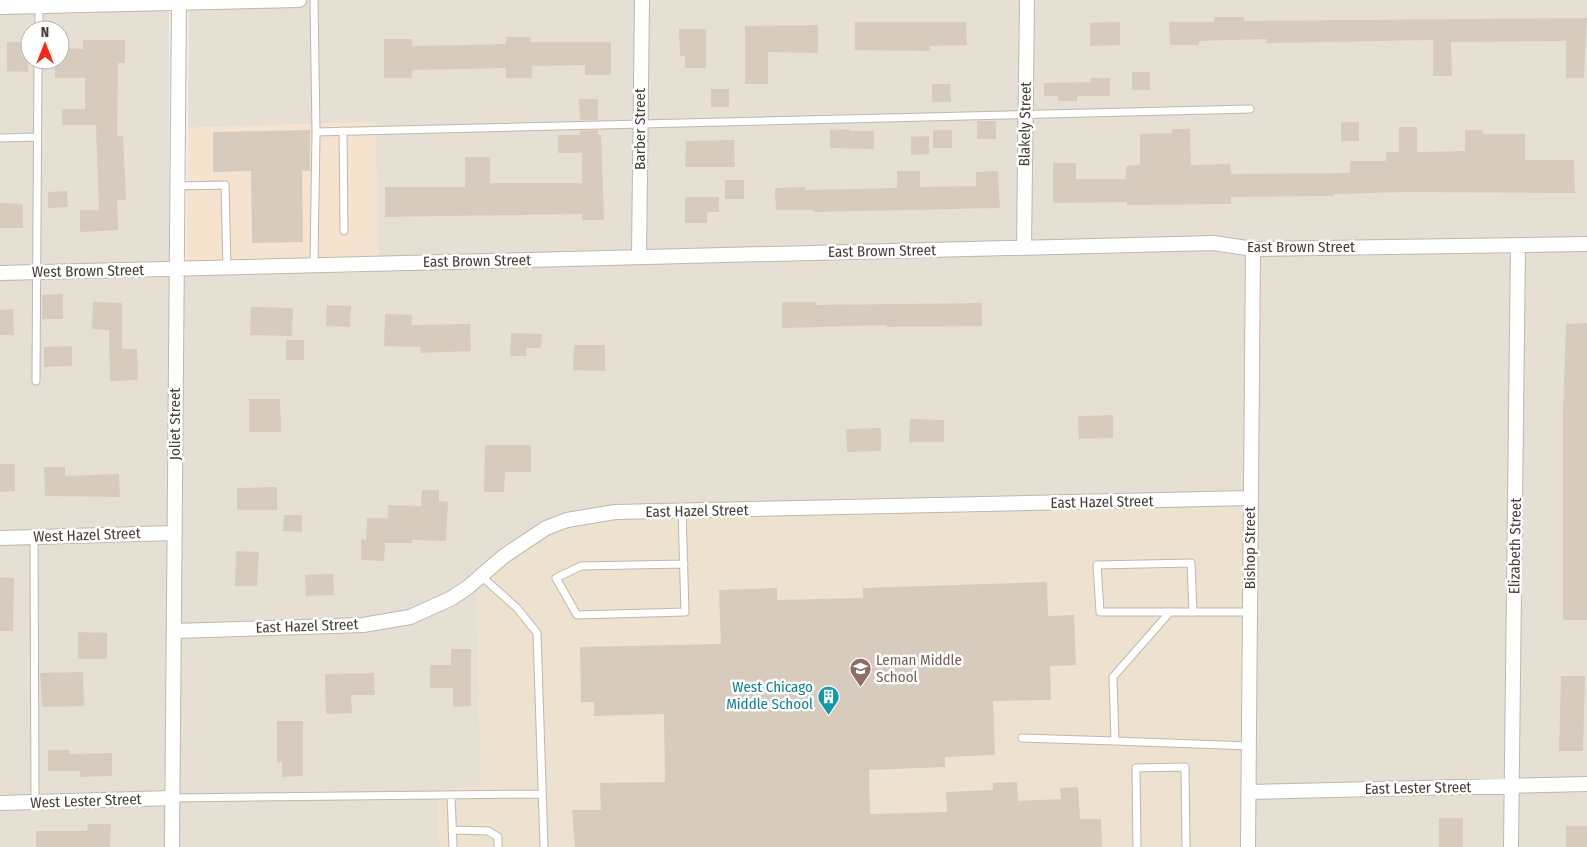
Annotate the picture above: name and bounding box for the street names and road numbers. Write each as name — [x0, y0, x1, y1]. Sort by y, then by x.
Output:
street label: Blakely Street — [1015, 81, 1035, 166]
street label: Barber Street — [631, 88, 649, 170]
street label: East Brown Street — [1247, 238, 1355, 256]
street label: East Brown Street — [828, 241, 936, 261]
street label: East Brown Street — [423, 251, 531, 271]
street label: West Brown Street — [32, 261, 144, 281]
street label: Joliet Street — [166, 388, 184, 460]
street label: East Hazel Street — [1050, 492, 1154, 512]
street label: Elizabeth Street — [1505, 498, 1525, 594]
street label: East Hazel Street — [645, 501, 749, 521]
street label: Bishop Street — [1241, 507, 1259, 589]
street label: West Hazel Street — [33, 524, 141, 546]
street label: East Hazel Street — [255, 615, 359, 637]
street label: East Lester Street — [1364, 778, 1472, 798]
street label: West Lester Street — [30, 790, 142, 812]

